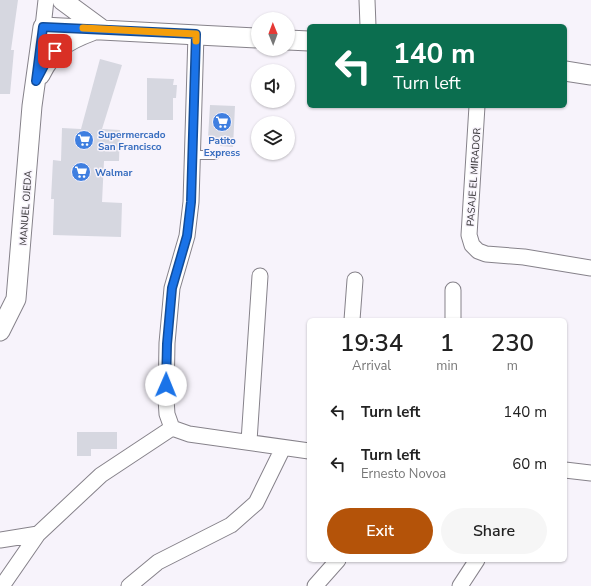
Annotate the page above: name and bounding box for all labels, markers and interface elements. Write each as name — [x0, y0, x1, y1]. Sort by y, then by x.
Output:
north arrow — [251, 12, 295, 56]
map controls — [251, 12, 295, 160]
pin — [38, 34, 72, 68]
text: 140 m — [393, 35, 476, 73]
icon: arrive — [44, 40, 66, 62]
icon: left — [327, 40, 379, 92]
button: sound — [251, 64, 295, 108]
text: Turn left — [393, 71, 461, 95]
supermarket icon: Patito Express — [211, 111, 233, 133]
button: layers — [251, 116, 295, 160]
street label: PASAJE EL MIRADOR — [464, 127, 484, 227]
place label: Supermercado San Francisco — [98, 128, 166, 154]
supermarket icon: Supermercado San Francisco — [73, 129, 95, 151]
place label: Patito Express — [204, 134, 240, 160]
supermarket icon: Walmar — [70, 161, 92, 183]
place label: Walmar — [95, 166, 132, 180]
street label: MANUEL OJEDA — [16, 169, 36, 246]
text: 19:34 — [340, 327, 403, 359]
text: 1 — [440, 327, 454, 359]
text: 230 — [491, 327, 534, 359]
text: Arrival — [352, 357, 391, 375]
text: min — [436, 357, 458, 375]
text: m — [507, 357, 518, 375]
position arrow — [145, 364, 187, 406]
icon: left — [327, 401, 349, 423]
text: Turn left — [361, 402, 420, 422]
text: 140 m — [503, 402, 547, 422]
text: Turn left — [361, 445, 420, 465]
icon: left — [327, 453, 349, 475]
text: 60 m — [512, 454, 547, 474]
text: Ernesto Novoa — [361, 465, 446, 483]
button: Exit — [327, 508, 433, 554]
button: Share — [441, 508, 547, 554]

